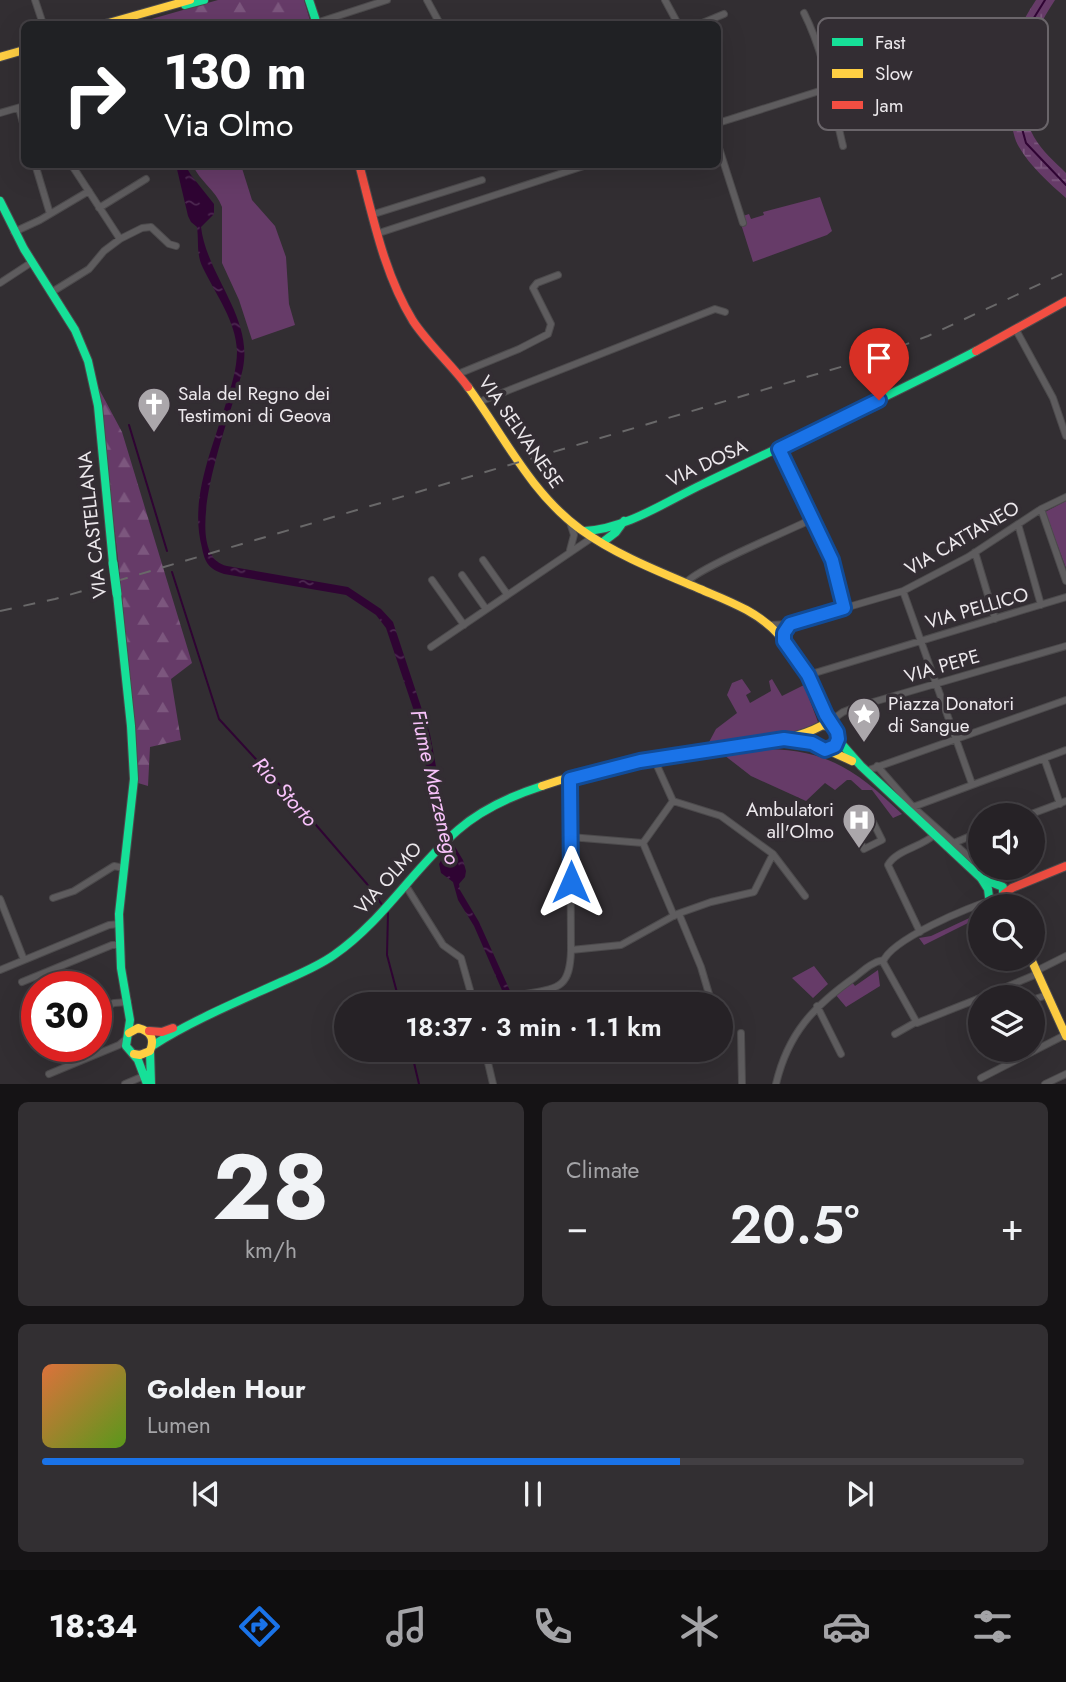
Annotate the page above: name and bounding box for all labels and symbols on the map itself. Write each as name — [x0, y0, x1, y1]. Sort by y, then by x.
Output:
legend — [818, 18, 1048, 130]
text: Fast — [875, 29, 906, 56]
text: Slow — [875, 60, 913, 87]
text: Jam — [872, 92, 904, 119]
pin — [849, 328, 909, 400]
street label: VIA SELVANESE — [472, 370, 570, 494]
place label: Sala del Regno dei Testimoni di Geova — [178, 380, 331, 429]
church icon: Sala del Regno dei Testimoni di Geova — [135, 385, 173, 434]
street label: VIA DOSA — [662, 432, 752, 493]
street label: VIA CASTELLANA — [71, 450, 113, 600]
street label: VIA CATTANEO — [900, 494, 1024, 582]
street label: VIA PELLICO — [922, 580, 1032, 636]
street label: VIA PEPE — [901, 642, 983, 690]
place label: Piazza Donatori di Sangue — [888, 690, 1014, 739]
place icon: Piazza Donatori di Sangue — [845, 695, 883, 744]
water label: Fiume Marzenego — [403, 707, 467, 867]
water label: Rio Storto — [246, 751, 324, 833]
place label: Ambulatori all'Olmo — [746, 796, 834, 845]
hospital icon: Ambulatori all'Olmo — [840, 801, 878, 850]
street label: VIA OLMO — [348, 836, 428, 920]
position arrow — [534, 845, 608, 919]
speed limit sign: 30 — [21, 971, 112, 1062]

